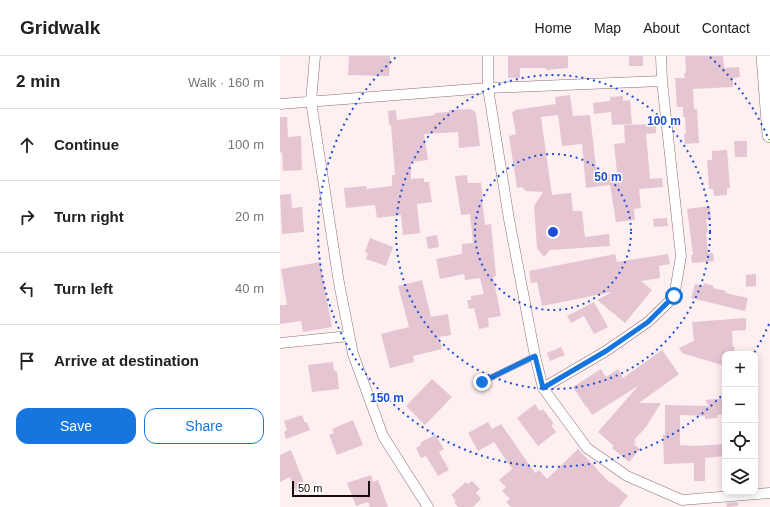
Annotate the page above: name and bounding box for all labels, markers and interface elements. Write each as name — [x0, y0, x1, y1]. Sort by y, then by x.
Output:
text: Gridwalk — [20, 17, 100, 38]
text: Home — [535, 20, 572, 36]
text: Map — [594, 20, 621, 36]
text: About — [643, 20, 680, 36]
text: Contact — [702, 20, 750, 36]
text: 2 min — [16, 72, 60, 91]
text: Walk · 160 m — [188, 75, 264, 90]
text: 100 m — [647, 114, 681, 128]
icon: ahead — [16, 134, 38, 156]
text: Continue — [54, 136, 119, 153]
text: 100 m — [228, 137, 264, 152]
text: 50 m — [594, 170, 622, 184]
icon: right — [16, 206, 38, 228]
text: Turn right — [54, 208, 124, 225]
text: 20 m — [235, 209, 264, 224]
centre of rings — [546, 225, 560, 239]
icon: left — [16, 278, 38, 300]
text: Turn left — [54, 280, 113, 297]
text: 40 m — [235, 281, 264, 296]
route start — [665, 287, 683, 305]
icon: arrive — [16, 350, 38, 372]
map controls — [722, 351, 758, 495]
button: + — [722, 351, 758, 387]
text: Arrive at destination — [54, 352, 199, 369]
route end — [473, 373, 491, 391]
button: − — [722, 387, 758, 423]
text: 150 m — [370, 391, 404, 405]
button: Save — [16, 408, 136, 444]
button: Share — [144, 408, 264, 444]
button: locate — [722, 423, 758, 459]
button: layers — [722, 459, 758, 495]
scale bar — [292, 479, 370, 498]
text: 50 m — [298, 482, 322, 494]

